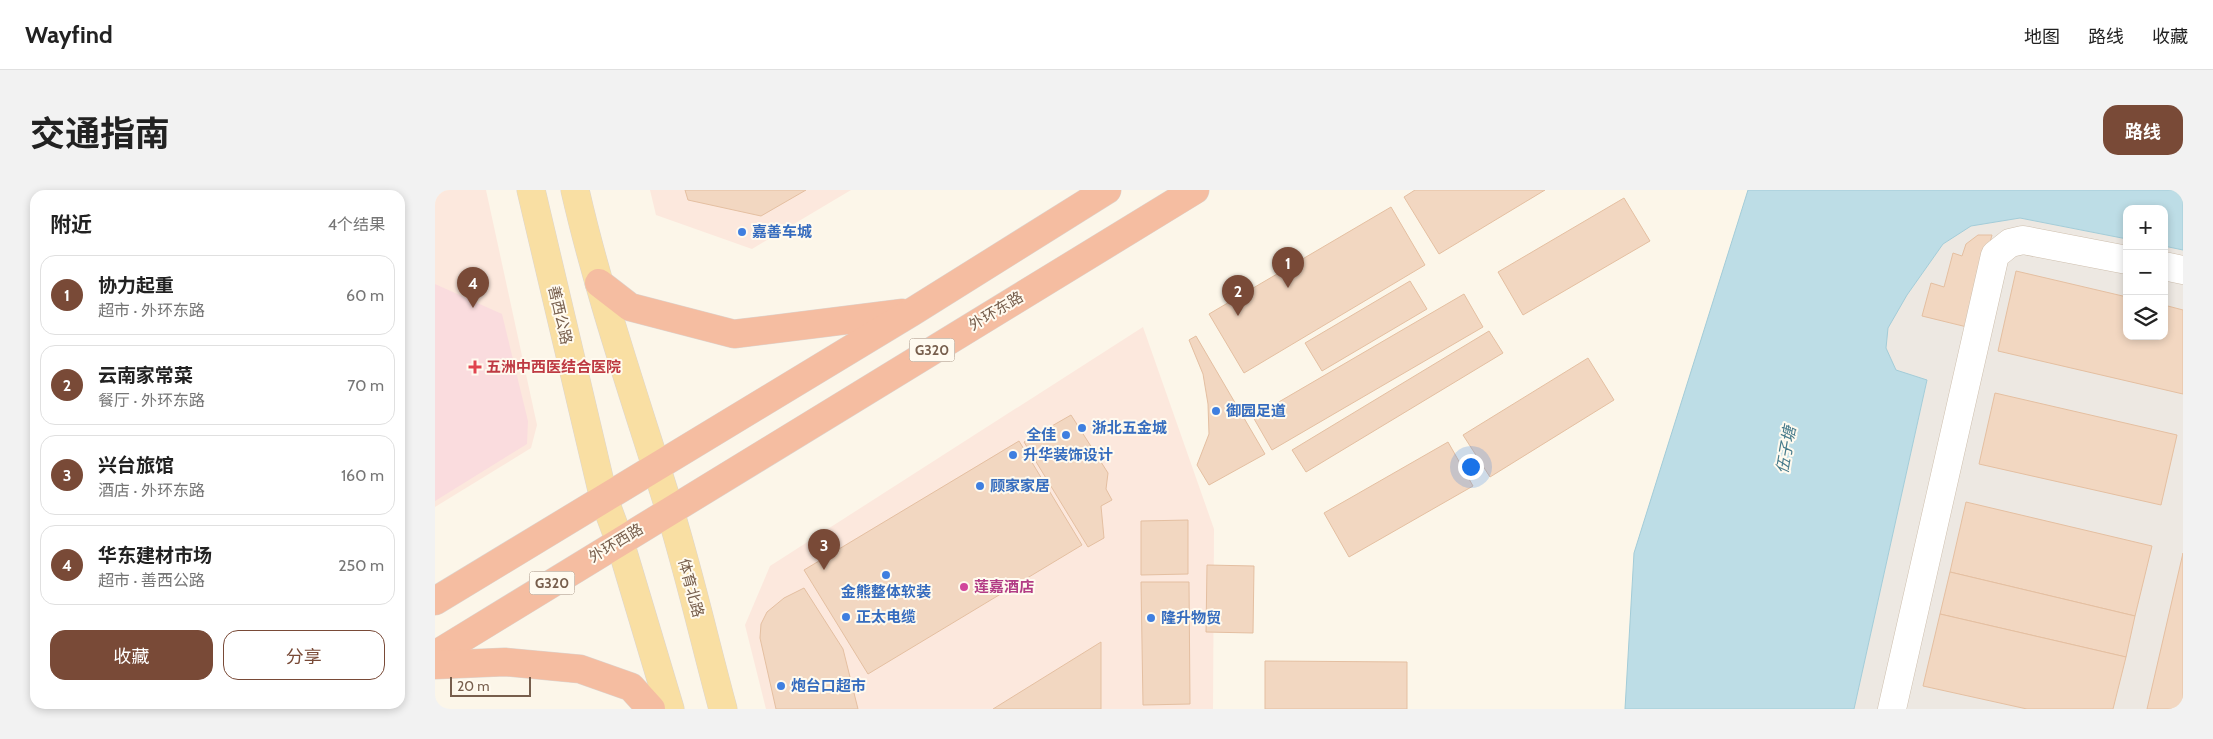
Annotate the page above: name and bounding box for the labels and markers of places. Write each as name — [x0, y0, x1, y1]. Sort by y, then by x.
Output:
place label: 嘉善车城 — [752, 223, 812, 241]
marker: 嘉善车城 — [736, 226, 748, 238]
pin: 1 — [1272, 247, 1304, 288]
pin: 4 — [457, 267, 489, 308]
pin: 2 — [1222, 275, 1254, 316]
place label: 五洲中西医结合医院 — [486, 358, 621, 376]
marker: 五洲中西医结合医院 — [468, 360, 482, 374]
place label: 御园足道 — [1226, 402, 1286, 420]
marker: 御园足道 — [1210, 405, 1222, 417]
place label: 浙北五金城 — [1092, 419, 1167, 437]
marker: 浙北五金城 — [1076, 422, 1088, 434]
place label: 全佳 — [1026, 426, 1056, 444]
marker: 全佳 — [1060, 429, 1072, 441]
place label: 升华装饰设计 — [1023, 446, 1113, 464]
marker: 升华装饰设计 — [1007, 449, 1019, 461]
place label: 顾家家居 — [990, 477, 1050, 495]
marker: 顾家家居 — [974, 480, 986, 492]
pin: 3 — [808, 529, 840, 570]
marker: 金熊整体软装 — [880, 569, 892, 581]
place label: 莲嘉酒店 — [974, 578, 1034, 596]
marker: 莲嘉酒店 — [958, 581, 970, 593]
place label: 金熊整体软装 — [841, 583, 931, 601]
place label: 正太电缆 — [856, 608, 916, 626]
place label: 隆升物贸 — [1161, 609, 1221, 627]
marker: 正太电缆 — [840, 611, 852, 623]
marker: 隆升物贸 — [1145, 612, 1157, 624]
place label: 炮台口超市 — [791, 677, 866, 695]
marker: 炮台口超市 — [775, 680, 787, 692]

